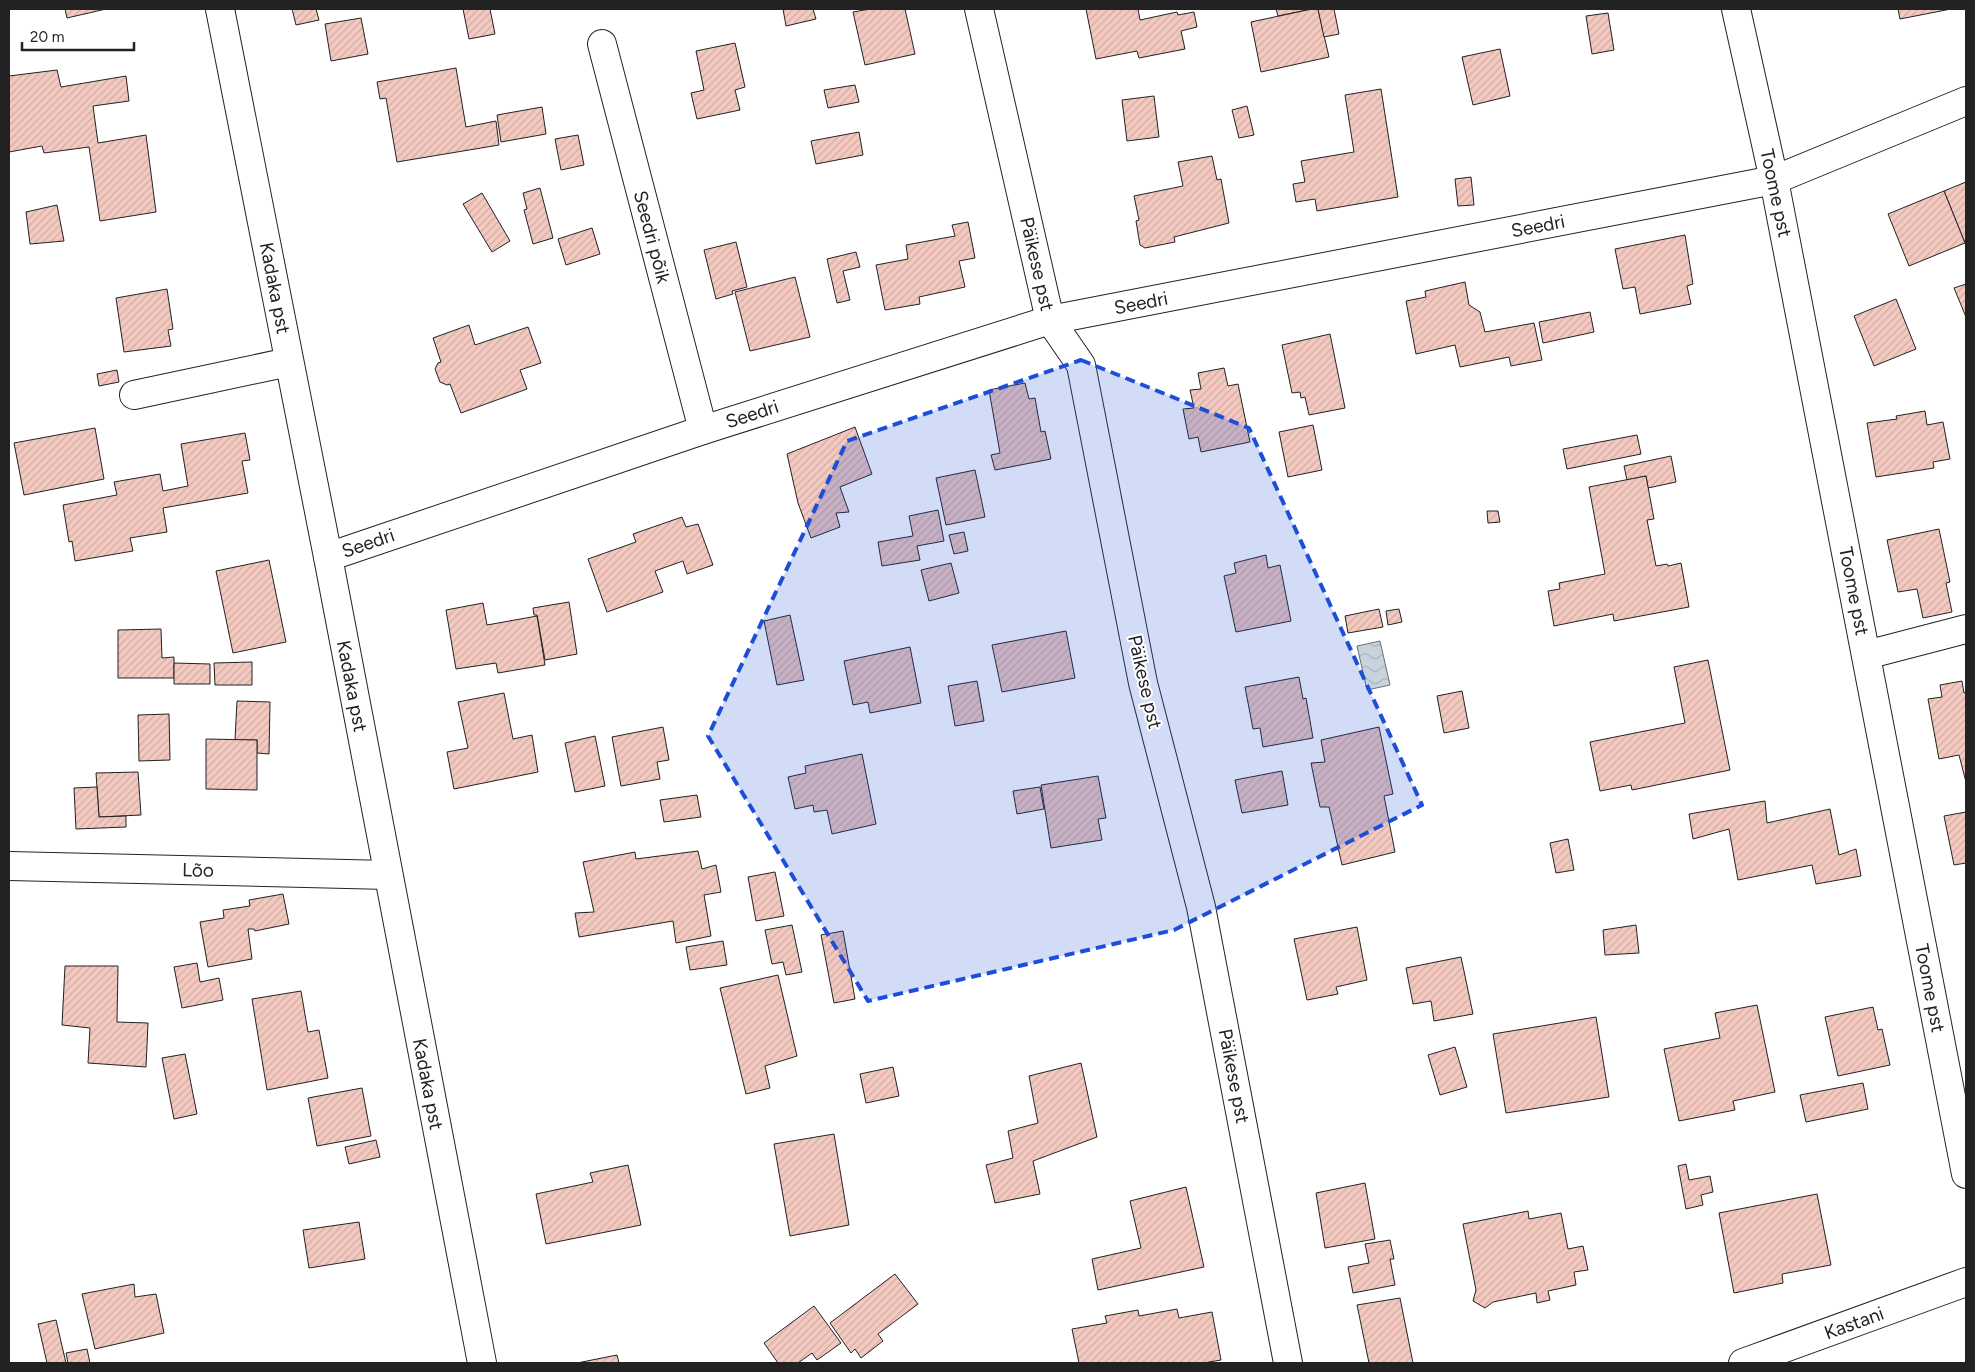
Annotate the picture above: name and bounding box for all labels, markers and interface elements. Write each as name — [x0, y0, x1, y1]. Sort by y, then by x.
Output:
scale bar — [22, 20, 135, 52]
text: 20 m — [30, 28, 64, 46]
street label: Toome pst — [1755, 147, 1797, 239]
street label: Seedri põik — [629, 188, 676, 287]
street label: Seedri — [1509, 210, 1567, 242]
street label: Päikese pst — [1015, 215, 1059, 313]
street label: Kadaka pst — [255, 240, 295, 336]
street label: Seedri — [1112, 287, 1170, 319]
street label: Seedri — [723, 395, 781, 433]
street label: Seedri — [339, 523, 397, 563]
street label: Toome pst — [1834, 545, 1874, 637]
street label: Päikese pst — [1123, 633, 1167, 731]
street label: Kadaka pst — [332, 638, 372, 734]
street label: Lõo — [182, 858, 214, 882]
street label: Toome pst — [1910, 942, 1950, 1034]
street label: Päikese pst — [1214, 1027, 1254, 1125]
street label: Kadaka pst — [408, 1036, 448, 1132]
street label: Kastani — [1821, 1302, 1887, 1344]

